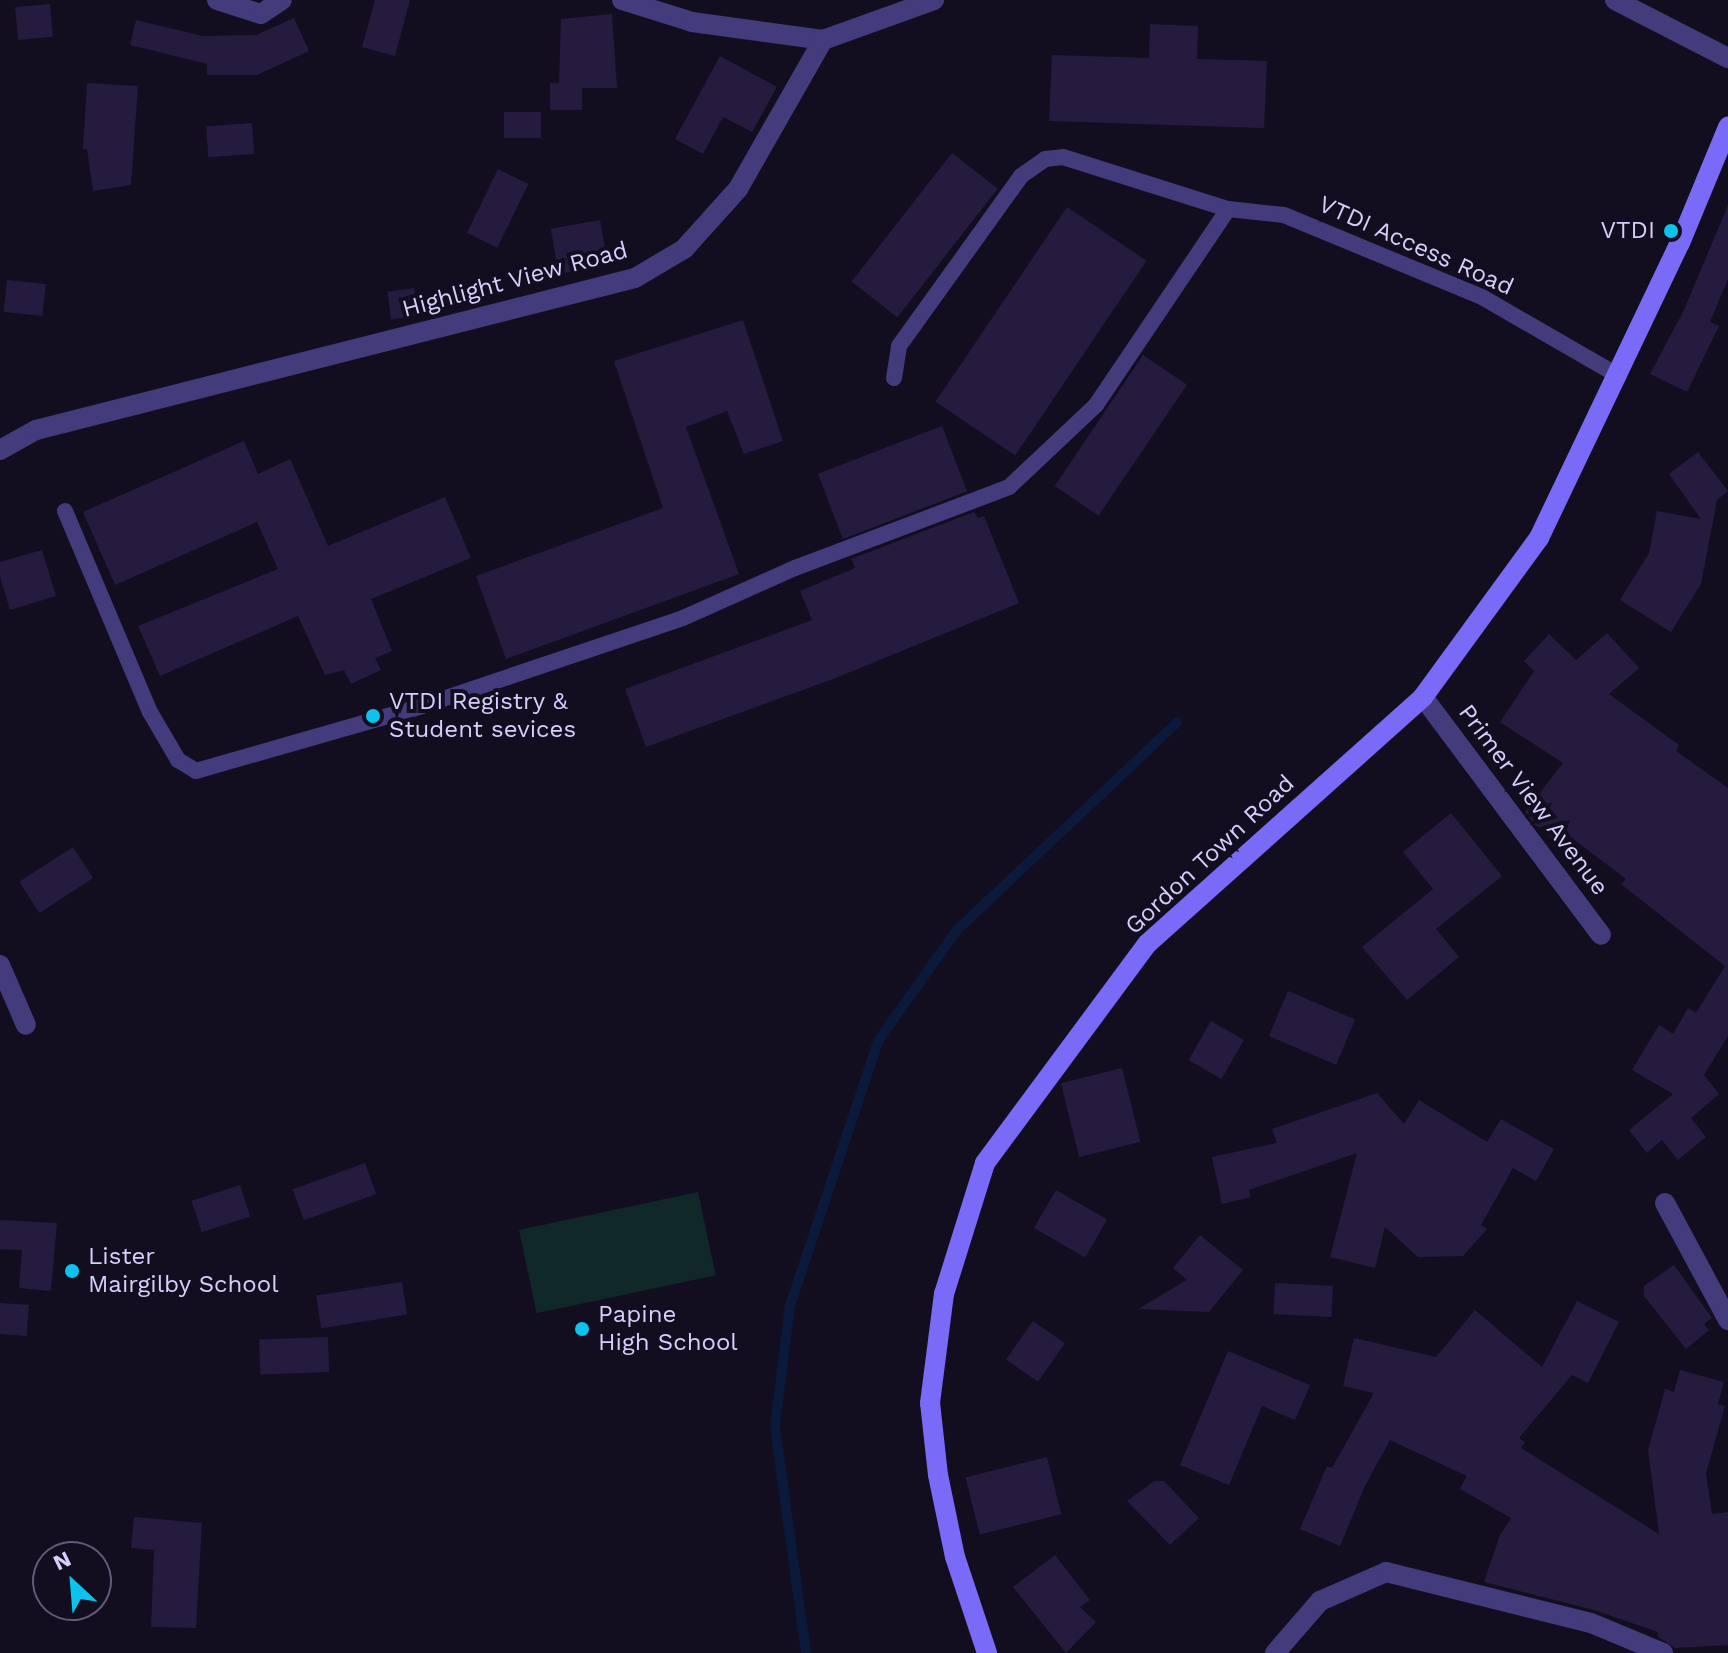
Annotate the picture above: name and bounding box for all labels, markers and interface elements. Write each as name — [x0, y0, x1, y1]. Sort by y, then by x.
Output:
street label: VTDI Access Road — [1314, 190, 1518, 302]
place label: VTDI — [1601, 217, 1655, 245]
marker: VTDI — [1662, 222, 1680, 240]
street label: Highlight View Road — [399, 236, 631, 324]
place label: VTDI Registry & Student sevices — [389, 688, 576, 744]
street label: Primer View Avenue — [1451, 698, 1615, 902]
marker: VTDI Registry & Student sevices — [364, 707, 382, 725]
street label: Gordon Town Road — [1119, 769, 1301, 941]
place label: Lister Mairgilby School — [88, 1243, 279, 1299]
marker: Lister Mairgilby School — [63, 1262, 81, 1280]
place label: Papine High School — [598, 1301, 738, 1357]
marker: Papine High School — [573, 1320, 591, 1338]
north arrow — [32, 1541, 112, 1621]
text: N — [49, 1546, 75, 1576]

